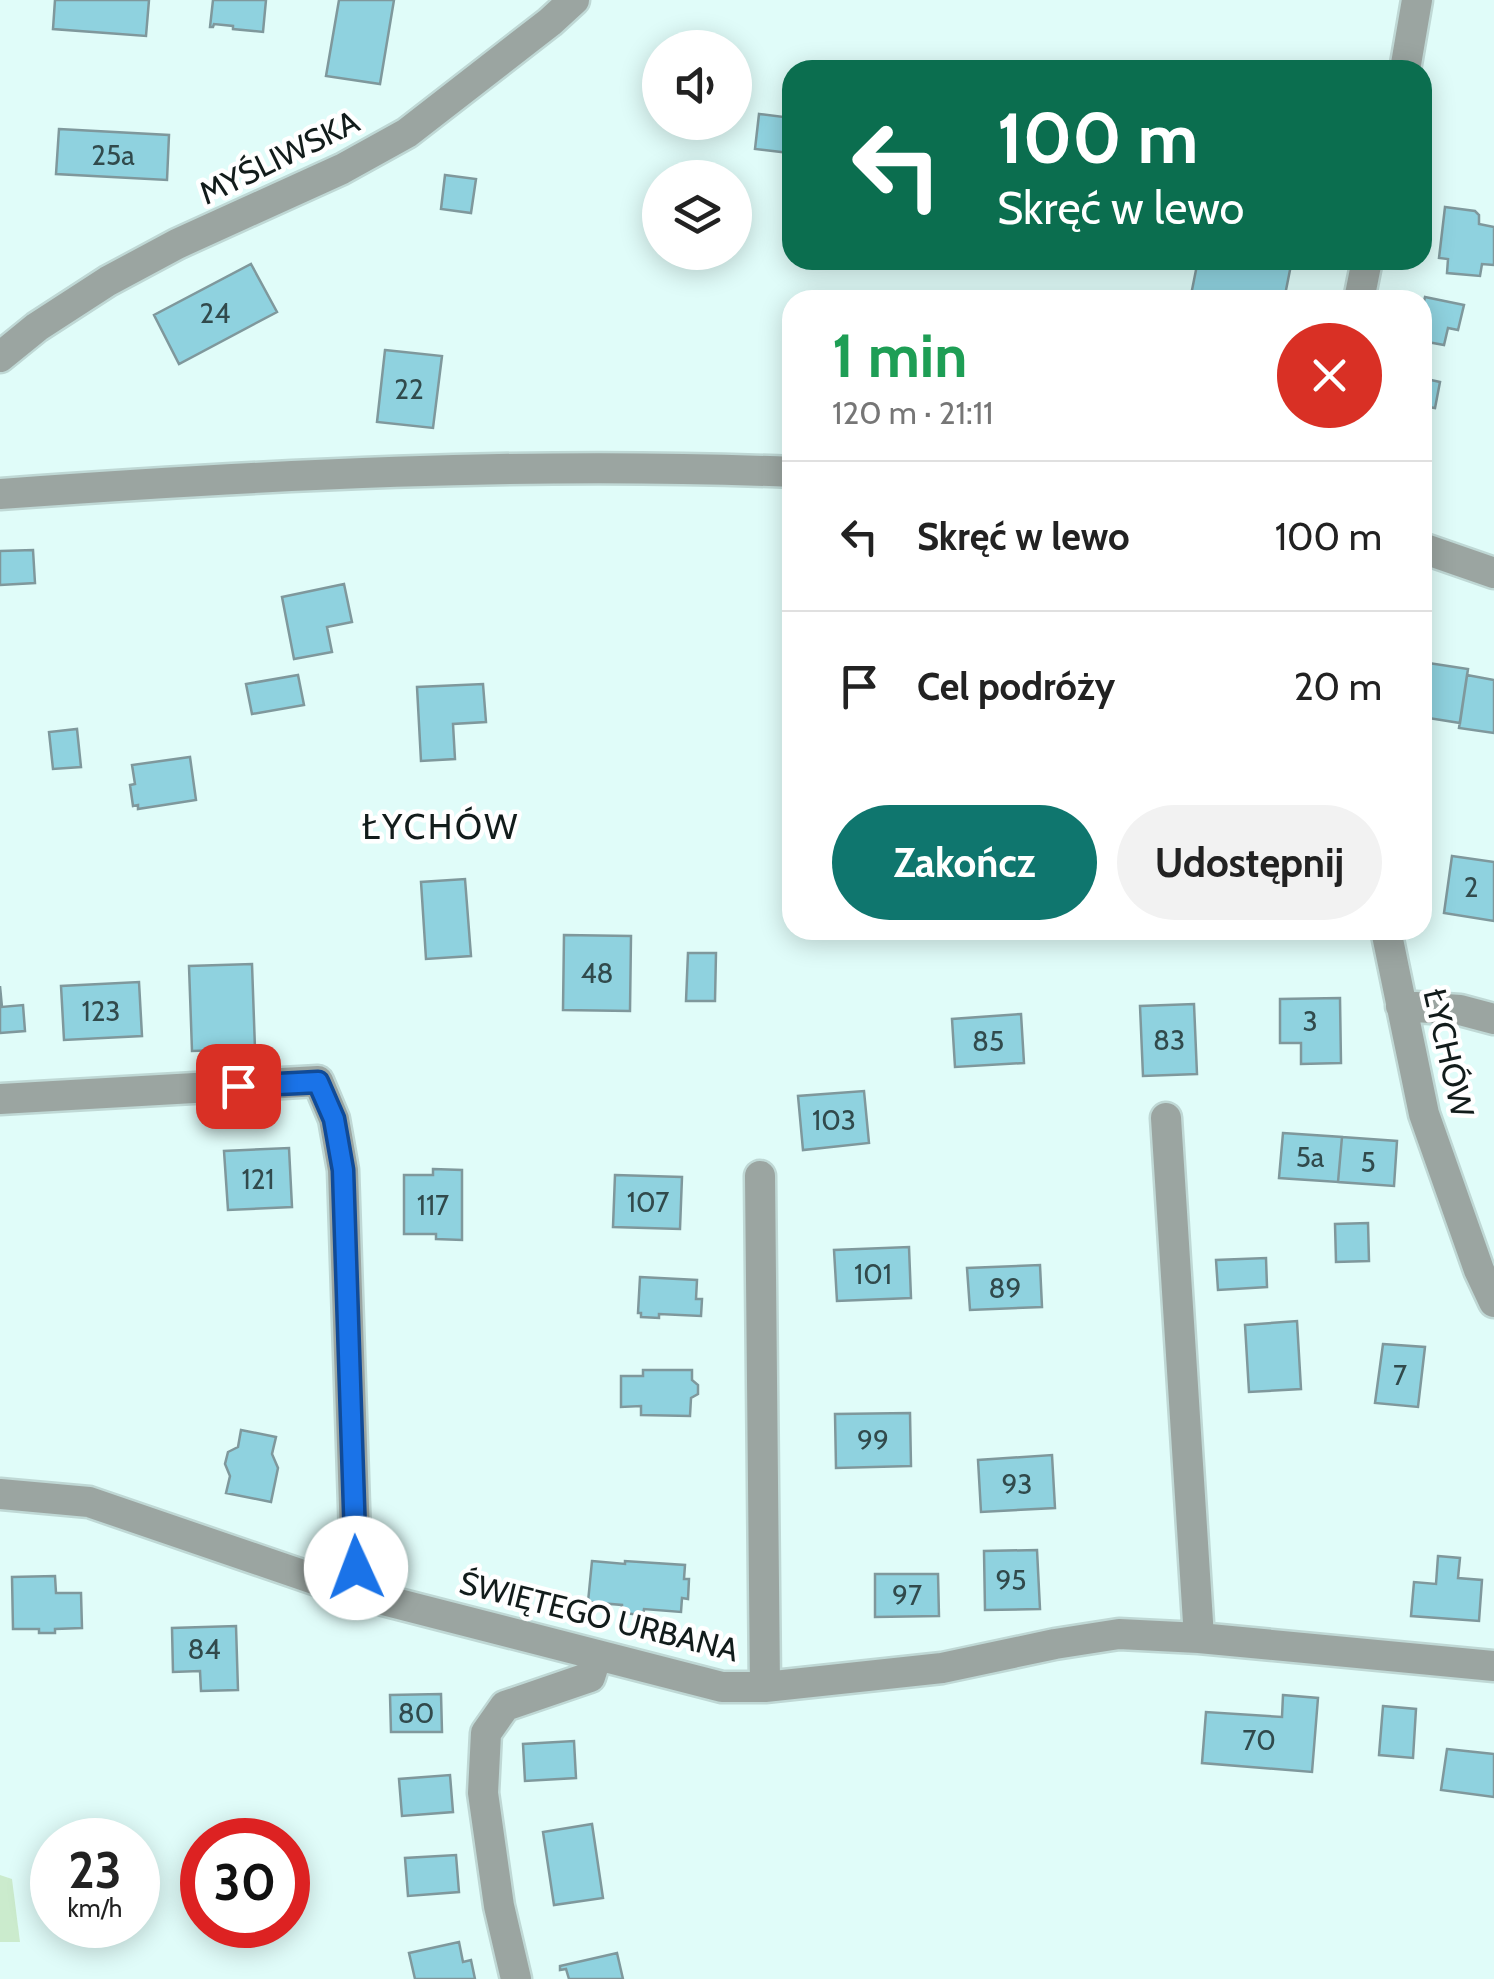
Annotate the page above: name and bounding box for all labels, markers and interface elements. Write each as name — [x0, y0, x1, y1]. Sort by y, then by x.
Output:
map controls — [642, 30, 752, 270]
button: sound — [642, 30, 752, 140]
text: 100 m — [997, 95, 1198, 181]
icon: left — [832, 100, 962, 230]
street label: MYŚLIWSKA — [193, 101, 366, 212]
house number: 25a — [91, 138, 135, 172]
button: layers — [642, 160, 752, 270]
text: Skręć w lewo — [997, 181, 1244, 235]
house number: 24 — [200, 296, 230, 330]
text: 1 min — [832, 319, 967, 392]
button: close — [1277, 323, 1382, 428]
house number: 22 — [394, 372, 424, 406]
text: 120 m · 21:11 — [832, 393, 994, 432]
icon: left — [832, 509, 887, 564]
text: Skręć w lewo — [917, 513, 1130, 560]
text: 100 m — [1275, 513, 1382, 560]
icon: arrive — [832, 659, 887, 714]
text: Cel podróży — [917, 663, 1115, 710]
text: 20 m — [1294, 663, 1382, 710]
district label: ŁYCHÓW — [362, 805, 520, 848]
button: Zakończ — [832, 805, 1097, 920]
button: Udostępnij — [1117, 805, 1382, 920]
house number: 2 — [1464, 870, 1478, 904]
house number: 48 — [580, 956, 614, 990]
street label: ŁYCHÓW — [1415, 985, 1483, 1122]
house number: 123 — [82, 994, 120, 1028]
house number: 3 — [1302, 1004, 1318, 1038]
house number: 83 — [1153, 1023, 1185, 1057]
house number: 85 — [972, 1024, 1004, 1058]
pin — [196, 1044, 281, 1129]
icon: arrive — [211, 1059, 266, 1114]
house number: 103 — [812, 1103, 856, 1137]
house number: 5a — [1296, 1140, 1325, 1174]
house number: 5 — [1360, 1145, 1376, 1179]
house number: 121 — [242, 1162, 274, 1196]
house number: 107 — [627, 1185, 669, 1219]
house number: 117 — [417, 1188, 449, 1222]
house number: 101 — [854, 1257, 892, 1291]
house number: 89 — [989, 1271, 1021, 1305]
house number: 7 — [1393, 1358, 1407, 1392]
house number: 99 — [857, 1423, 889, 1457]
house number: 93 — [1001, 1467, 1033, 1501]
position arrow — [304, 1516, 408, 1620]
street label: ŚWIĘTEGO URBANA — [455, 1562, 743, 1670]
house number: 95 — [995, 1563, 1027, 1597]
house number: 97 — [892, 1578, 922, 1612]
house number: 84 — [187, 1632, 221, 1666]
house number: 80 — [398, 1696, 434, 1730]
house number: 70 — [1242, 1723, 1276, 1757]
speed limit sign: 30 — [180, 1818, 310, 1948]
text: 23 — [68, 1840, 122, 1901]
text: km/h — [68, 1893, 122, 1923]

